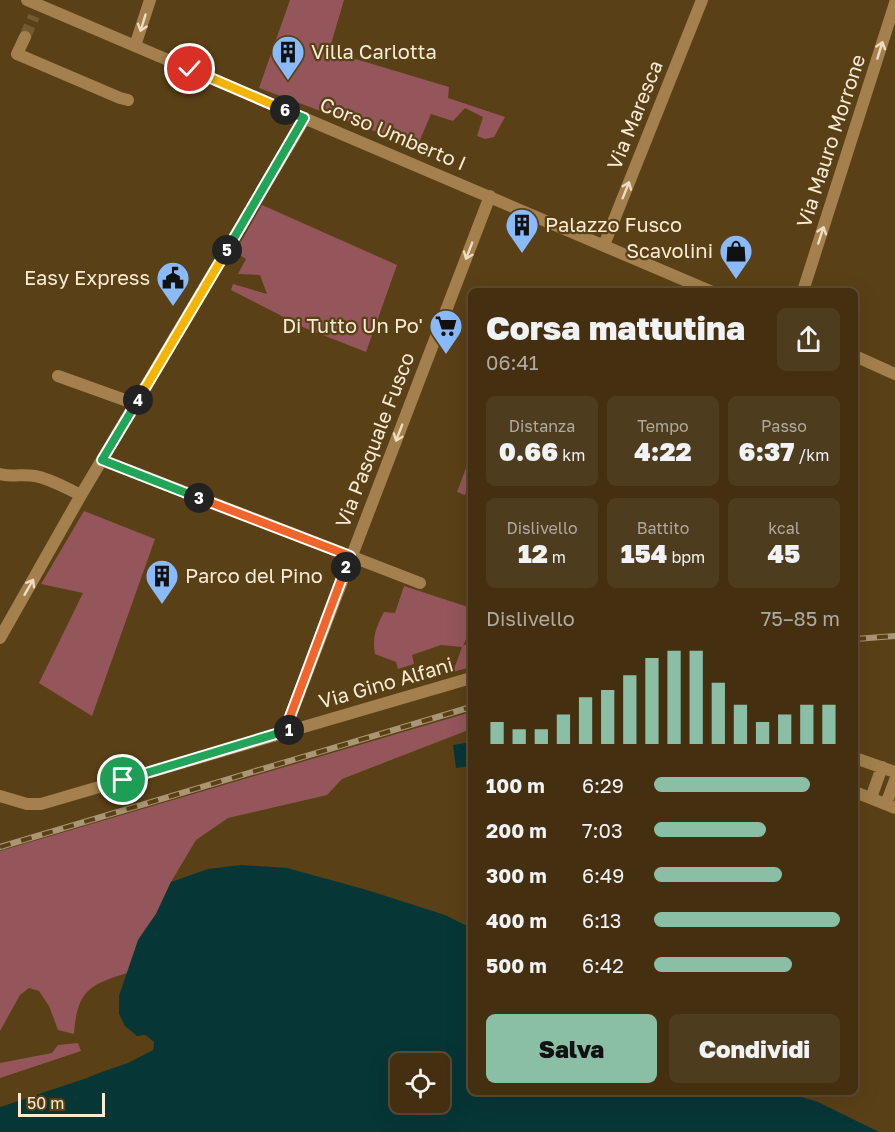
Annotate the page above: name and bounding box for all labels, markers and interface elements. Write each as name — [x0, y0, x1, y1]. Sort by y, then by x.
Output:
one-way arrow — [136, 13, 147, 32]
building icon: Villa Carlotta — [270, 34, 306, 81]
place label: Villa Carlotta — [311, 39, 437, 63]
one-way arrow — [876, 41, 887, 60]
pin — [164, 43, 215, 94]
street label: Via Mauro Morrone — [791, 51, 869, 230]
icon: check — [173, 52, 206, 85]
street label: Via Maresca — [601, 57, 667, 173]
street label: Corso Umberto I — [317, 91, 470, 175]
pin: 6 — [270, 95, 300, 125]
text: 6 — [280, 100, 290, 120]
one-way arrow — [621, 181, 632, 200]
building icon: Palazzo Fusco — [504, 207, 540, 254]
place label: Palazzo Fusco — [545, 212, 682, 236]
one-way arrow — [817, 226, 828, 245]
shop icon: Scavolini — [718, 233, 754, 280]
pin: 5 — [212, 235, 242, 265]
place label: Scavolini — [626, 238, 713, 262]
text: 5 — [222, 240, 232, 260]
one-way arrow — [463, 241, 474, 260]
public building icon: Easy Express — [155, 260, 191, 307]
place label: Easy Express — [24, 265, 150, 289]
supermarket icon: Di Tutto Un Po' — [428, 308, 464, 355]
text: Corsa mattutina — [486, 308, 745, 347]
button: share — [777, 308, 840, 371]
place label: Di Tutto Un Po' — [282, 313, 423, 337]
street label: Via Pasquale Fusco — [330, 349, 419, 531]
text: 06:41 — [486, 350, 538, 374]
pin: 4 — [123, 385, 153, 415]
text: 4 — [133, 390, 143, 410]
text: Distanza — [509, 416, 575, 436]
text: Tempo — [637, 416, 689, 436]
text: Passo — [761, 416, 807, 436]
one-way arrow — [393, 423, 404, 442]
text: 0.66 — [499, 436, 558, 467]
text: 4:22 — [634, 436, 692, 467]
text: 6:37 — [739, 436, 795, 467]
text: km — [558, 445, 585, 465]
text: /km — [795, 445, 829, 465]
pin: 3 — [184, 483, 214, 513]
text: 3 — [194, 488, 204, 508]
text: Dislivello — [507, 518, 577, 538]
text: Battito — [637, 518, 689, 538]
text: kcal — [768, 518, 800, 538]
text: 12 — [518, 538, 548, 569]
text: 154 — [621, 538, 667, 569]
text: 45 — [768, 538, 800, 569]
text: m — [548, 547, 566, 567]
text: bpm — [667, 547, 705, 567]
pin: 2 — [331, 552, 361, 582]
text: 2 — [341, 557, 351, 577]
building icon: Parco del Pino — [144, 558, 180, 605]
place label: Parco del Pino — [185, 563, 323, 587]
one-way arrow — [23, 579, 35, 596]
text: Dislivello — [486, 606, 575, 630]
text: 75–85 m — [761, 606, 840, 630]
street label: Via Gino Alfani — [316, 651, 456, 713]
pin: 1 — [274, 715, 304, 745]
text: 1 — [285, 720, 293, 740]
pin — [97, 754, 148, 805]
icon: arrive — [106, 763, 139, 796]
text: 100 m — [486, 773, 545, 797]
text: 6:29 — [582, 773, 624, 797]
text: 200 m — [486, 818, 547, 842]
text: 7:03 — [582, 818, 623, 842]
text: 300 m — [486, 863, 547, 887]
text: 6:49 — [582, 863, 624, 887]
text: 400 m — [486, 908, 547, 932]
text: 6:13 — [582, 908, 622, 932]
text: 500 m — [486, 953, 547, 977]
text: 6:42 — [582, 953, 624, 977]
button: Salva — [486, 1014, 657, 1083]
button: Condividi — [669, 1014, 840, 1083]
map controls — [390, 1053, 450, 1113]
button: locate — [390, 1053, 450, 1113]
scale bar — [18, 1090, 105, 1118]
text: 50 m — [27, 1093, 64, 1113]

